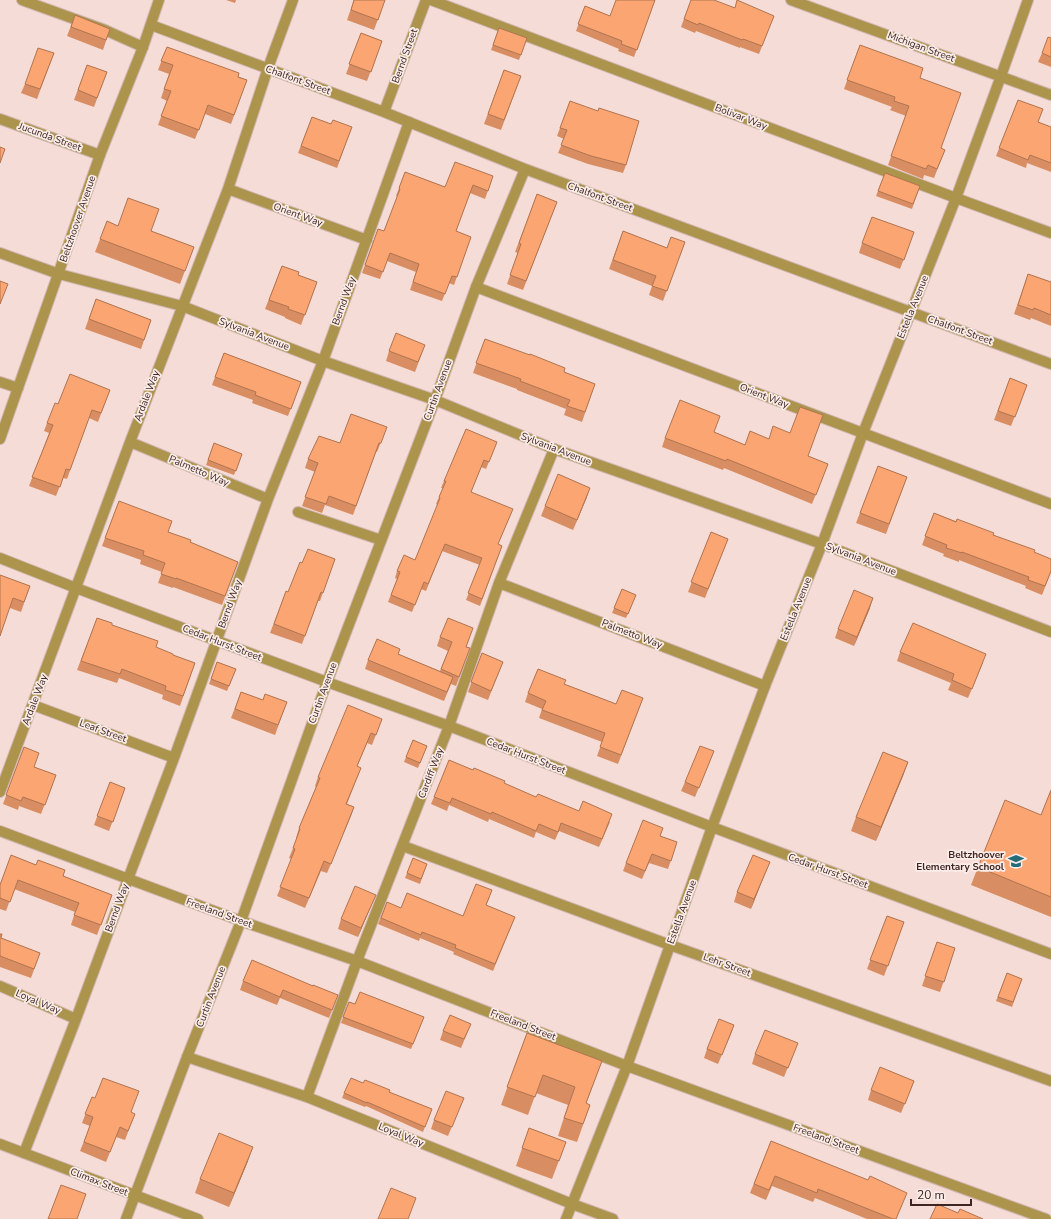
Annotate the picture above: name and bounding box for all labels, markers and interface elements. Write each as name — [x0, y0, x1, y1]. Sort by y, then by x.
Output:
street label: Bernd Street — [389, 26, 421, 85]
street label: Michigan Street — [886, 28, 957, 66]
street label: Chalfont Street — [263, 62, 333, 98]
street label: Bolivar Way — [713, 101, 770, 134]
street label: Jucunda Street — [16, 119, 84, 155]
street label: Beltzhoover Avenue — [57, 174, 99, 264]
street label: Chalfont Street — [565, 179, 635, 215]
street label: Orient Way — [271, 200, 325, 231]
street label: Estella Avenue — [894, 273, 932, 341]
street label: Bernd Way — [329, 274, 360, 327]
street label: Chalfont Street — [925, 312, 995, 348]
street label: Sylvania Avenue — [217, 314, 291, 354]
street label: Curtin Avenue — [420, 357, 456, 423]
street label: Ardale Way — [131, 368, 163, 424]
street label: Orient Way — [737, 380, 791, 412]
street label: Sylvania Avenue — [519, 429, 593, 469]
street label: Palmetto Way — [167, 452, 232, 490]
street label: Sylvania Avenue — [824, 539, 898, 579]
street label: Estella Avenue — [777, 575, 815, 643]
street label: Bernd Way — [215, 577, 246, 630]
street label: Palmetto Way — [600, 616, 665, 652]
street label: Cedar Hurst Street — [180, 621, 264, 665]
street label: Curtin Avenue — [305, 660, 341, 726]
street label: Ardale Way — [19, 672, 51, 728]
street label: Leaf Street — [77, 716, 129, 746]
street label: Cedar Hurst Street — [484, 734, 568, 778]
street label: Cardiff Way — [415, 745, 447, 800]
place label: Beltzhoover Elementary School — [916, 848, 1005, 874]
street label: Cedar Hurst Street — [786, 850, 870, 892]
school or university icon: Beltzhoover Elementary School — [1007, 852, 1025, 870]
street label: Estella Avenue — [664, 878, 700, 946]
street label: Bernd Way — [102, 881, 133, 934]
street label: Freeland Street — [184, 895, 254, 932]
street label: Lehr Street — [701, 950, 753, 980]
street label: Curtin Avenue — [193, 965, 229, 1029]
street label: Loyal Way — [13, 986, 63, 1018]
street label: Freeland Street — [488, 1006, 558, 1044]
street label: Loyal Way — [376, 1120, 426, 1151]
street label: Freeland Street — [791, 1121, 861, 1158]
street label: Climax Street — [68, 1165, 130, 1200]
scale bar — [911, 1181, 971, 1207]
text: 20 m — [917, 1187, 945, 1203]

